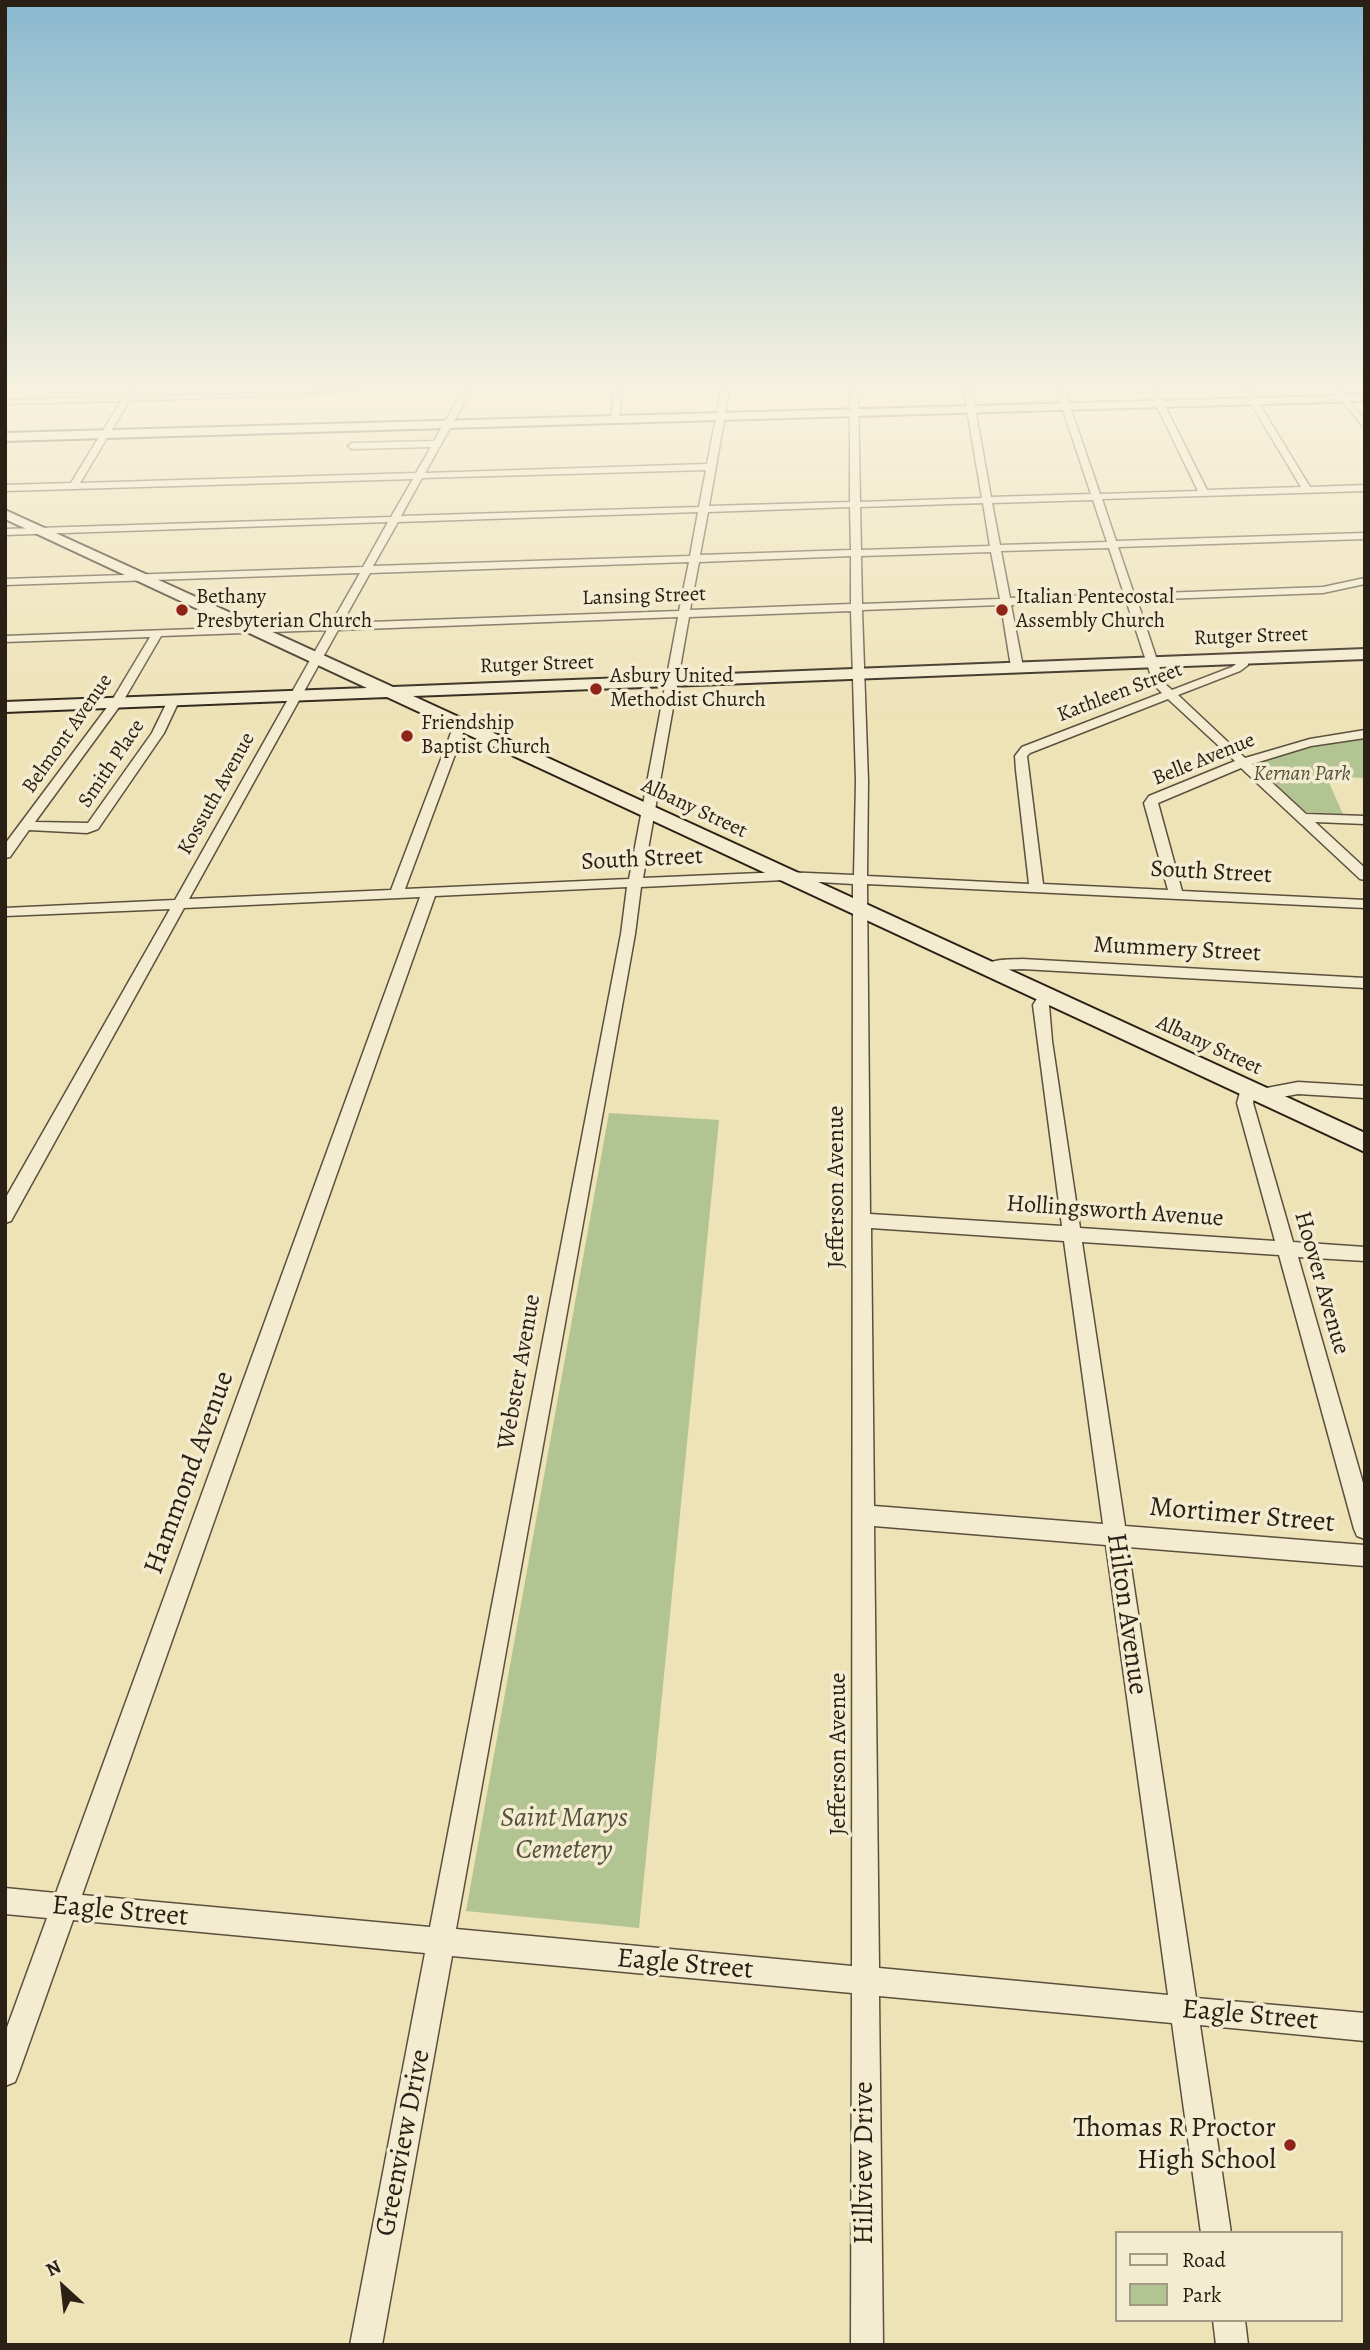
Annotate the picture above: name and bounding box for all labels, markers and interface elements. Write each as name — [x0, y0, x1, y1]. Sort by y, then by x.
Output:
street label: Lansing Street — [582, 582, 706, 612]
place label: Bethany Presbyterian Church — [196, 585, 372, 635]
place label: Italian Pentecostal Assembly Church — [1016, 585, 1174, 635]
marker: Bethany Presbyterian Church — [174, 602, 190, 618]
marker: Italian Pentecostal Assembly Church — [994, 602, 1010, 618]
street label: Rutger Street — [1193, 622, 1309, 652]
street label: Rutger Street — [479, 650, 595, 680]
street label: Kathleen Street — [1054, 658, 1186, 728]
place label: Asbury United Methodist Church — [610, 664, 766, 714]
street label: Belmont Avenue — [18, 669, 118, 799]
marker: Asbury United Methodist Church — [588, 681, 604, 697]
place label: Friendship Baptist Church — [421, 711, 550, 761]
street label: Smith Place — [73, 715, 151, 813]
street label: Kossuth Avenue — [173, 728, 261, 860]
marker: Friendship Baptist Church — [399, 728, 415, 744]
street label: Belle Avenue — [1149, 728, 1259, 792]
park label: Kernan Park — [1253, 762, 1351, 788]
street label: Albany Street — [637, 774, 751, 844]
street label: South Street — [580, 842, 704, 878]
street label: South Street — [1149, 855, 1273, 891]
street label: Mummery Street — [1093, 931, 1261, 969]
street label: Albany Street — [1152, 1011, 1266, 1081]
street label: Jefferson Avenue — [823, 1105, 851, 1269]
street label: Hollingsworth Avenue — [1006, 1190, 1224, 1234]
street label: Hoover Avenue — [1287, 1208, 1355, 1358]
street label: Webster Avenue — [492, 1292, 548, 1452]
street label: Hammond Avenue — [138, 1367, 242, 1579]
street label: Mortimer Street — [1148, 1491, 1336, 1541]
street label: Hilton Avenue — [1098, 1531, 1154, 1697]
street label: Jefferson Avenue — [825, 1672, 853, 1836]
park label: Saint Marys Cemetery — [500, 1802, 628, 1868]
street label: Eagle Street — [50, 1889, 190, 1935]
street label: Eagle Street — [615, 1942, 755, 1988]
street label: Eagle Street — [1180, 1993, 1320, 2039]
street label: Greenview Drive — [369, 2047, 439, 2239]
street label: Hillview Drive — [848, 2081, 882, 2245]
place label: Thomas R Proctor High School — [1073, 2112, 1276, 2178]
marker: Thomas R Proctor High School — [1282, 2137, 1298, 2153]
legend — [1114, 2231, 1342, 2322]
text: Road — [1182, 2246, 1226, 2274]
north arrow — [28, 2252, 98, 2322]
text: N — [41, 2254, 66, 2283]
text: Park — [1182, 2281, 1221, 2309]

